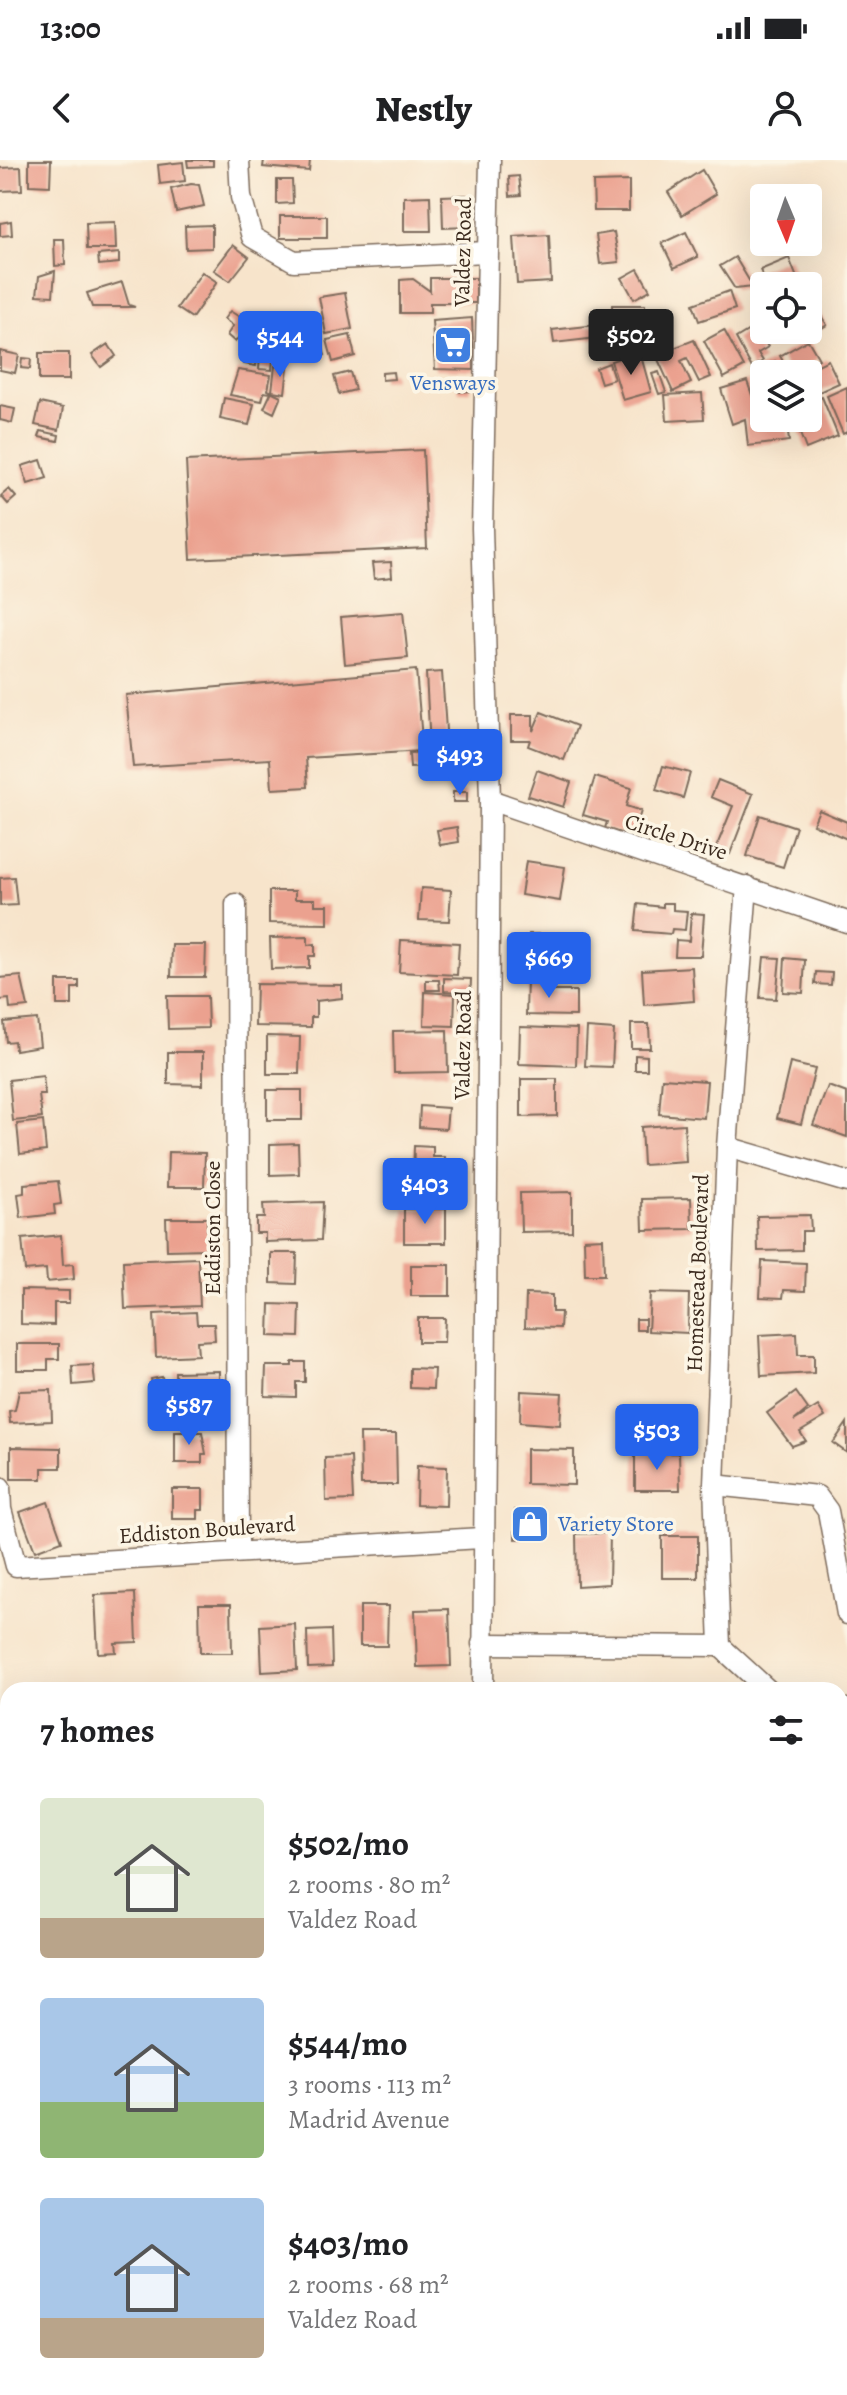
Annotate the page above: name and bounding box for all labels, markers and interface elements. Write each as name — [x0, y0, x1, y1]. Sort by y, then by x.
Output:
text: 13:00 — [40, 8, 101, 48]
text: Nestly — [375, 84, 472, 133]
icon: back — [40, 86, 84, 130]
icon: person — [763, 86, 807, 130]
north arrow — [750, 184, 822, 256]
map controls — [750, 184, 822, 432]
street label: Valdez Road — [447, 197, 479, 308]
button: locate — [750, 272, 822, 344]
pin: $502 — [584, 309, 678, 377]
pin: $544 — [233, 311, 327, 379]
text: $502 — [607, 317, 655, 352]
text: $544 — [256, 319, 304, 354]
supermarket icon: Vensways — [432, 324, 474, 366]
button: layers — [750, 360, 822, 432]
place label: Vensways — [409, 368, 496, 398]
pin: $493 — [413, 729, 507, 797]
text: $493 — [436, 737, 484, 772]
street label: Circle Drive — [621, 806, 731, 868]
pin: $669 — [502, 932, 596, 1000]
text: $669 — [525, 940, 573, 975]
street label: Valdez Road — [447, 990, 479, 1101]
pin: $403 — [378, 1158, 472, 1226]
street label: Eddiston Close — [198, 1161, 228, 1295]
text: $403 — [401, 1166, 449, 1201]
street label: Homestead Boulevard — [680, 1173, 716, 1373]
pin: $587 — [142, 1379, 236, 1447]
text: $587 — [166, 1387, 212, 1422]
pin: $503 — [610, 1404, 704, 1472]
text: $503 — [633, 1412, 681, 1447]
shop icon: Variety Store — [509, 1503, 551, 1545]
street label: Eddiston Boulevard — [118, 1509, 296, 1551]
place label: Variety Store — [557, 1509, 674, 1539]
text: 7 homes — [40, 1707, 155, 1754]
icon: filters — [764, 1708, 808, 1752]
text: $502/mo — [288, 1820, 409, 1867]
icon: home — [104, 1830, 200, 1926]
text: 2 rooms · 80 m² — [288, 1867, 450, 1902]
text: Valdez Road — [288, 1902, 417, 1937]
text: $544/mo — [288, 2020, 408, 2067]
icon: home — [104, 2030, 200, 2126]
text: 3 rooms · 113 m² — [288, 2067, 451, 2102]
text: Madrid Avenue — [288, 2102, 450, 2137]
text: $403/mo — [288, 2220, 409, 2267]
icon: home — [104, 2230, 200, 2326]
text: 2 rooms · 68 m² — [288, 2267, 449, 2302]
text: Valdez Road — [288, 2302, 417, 2337]

